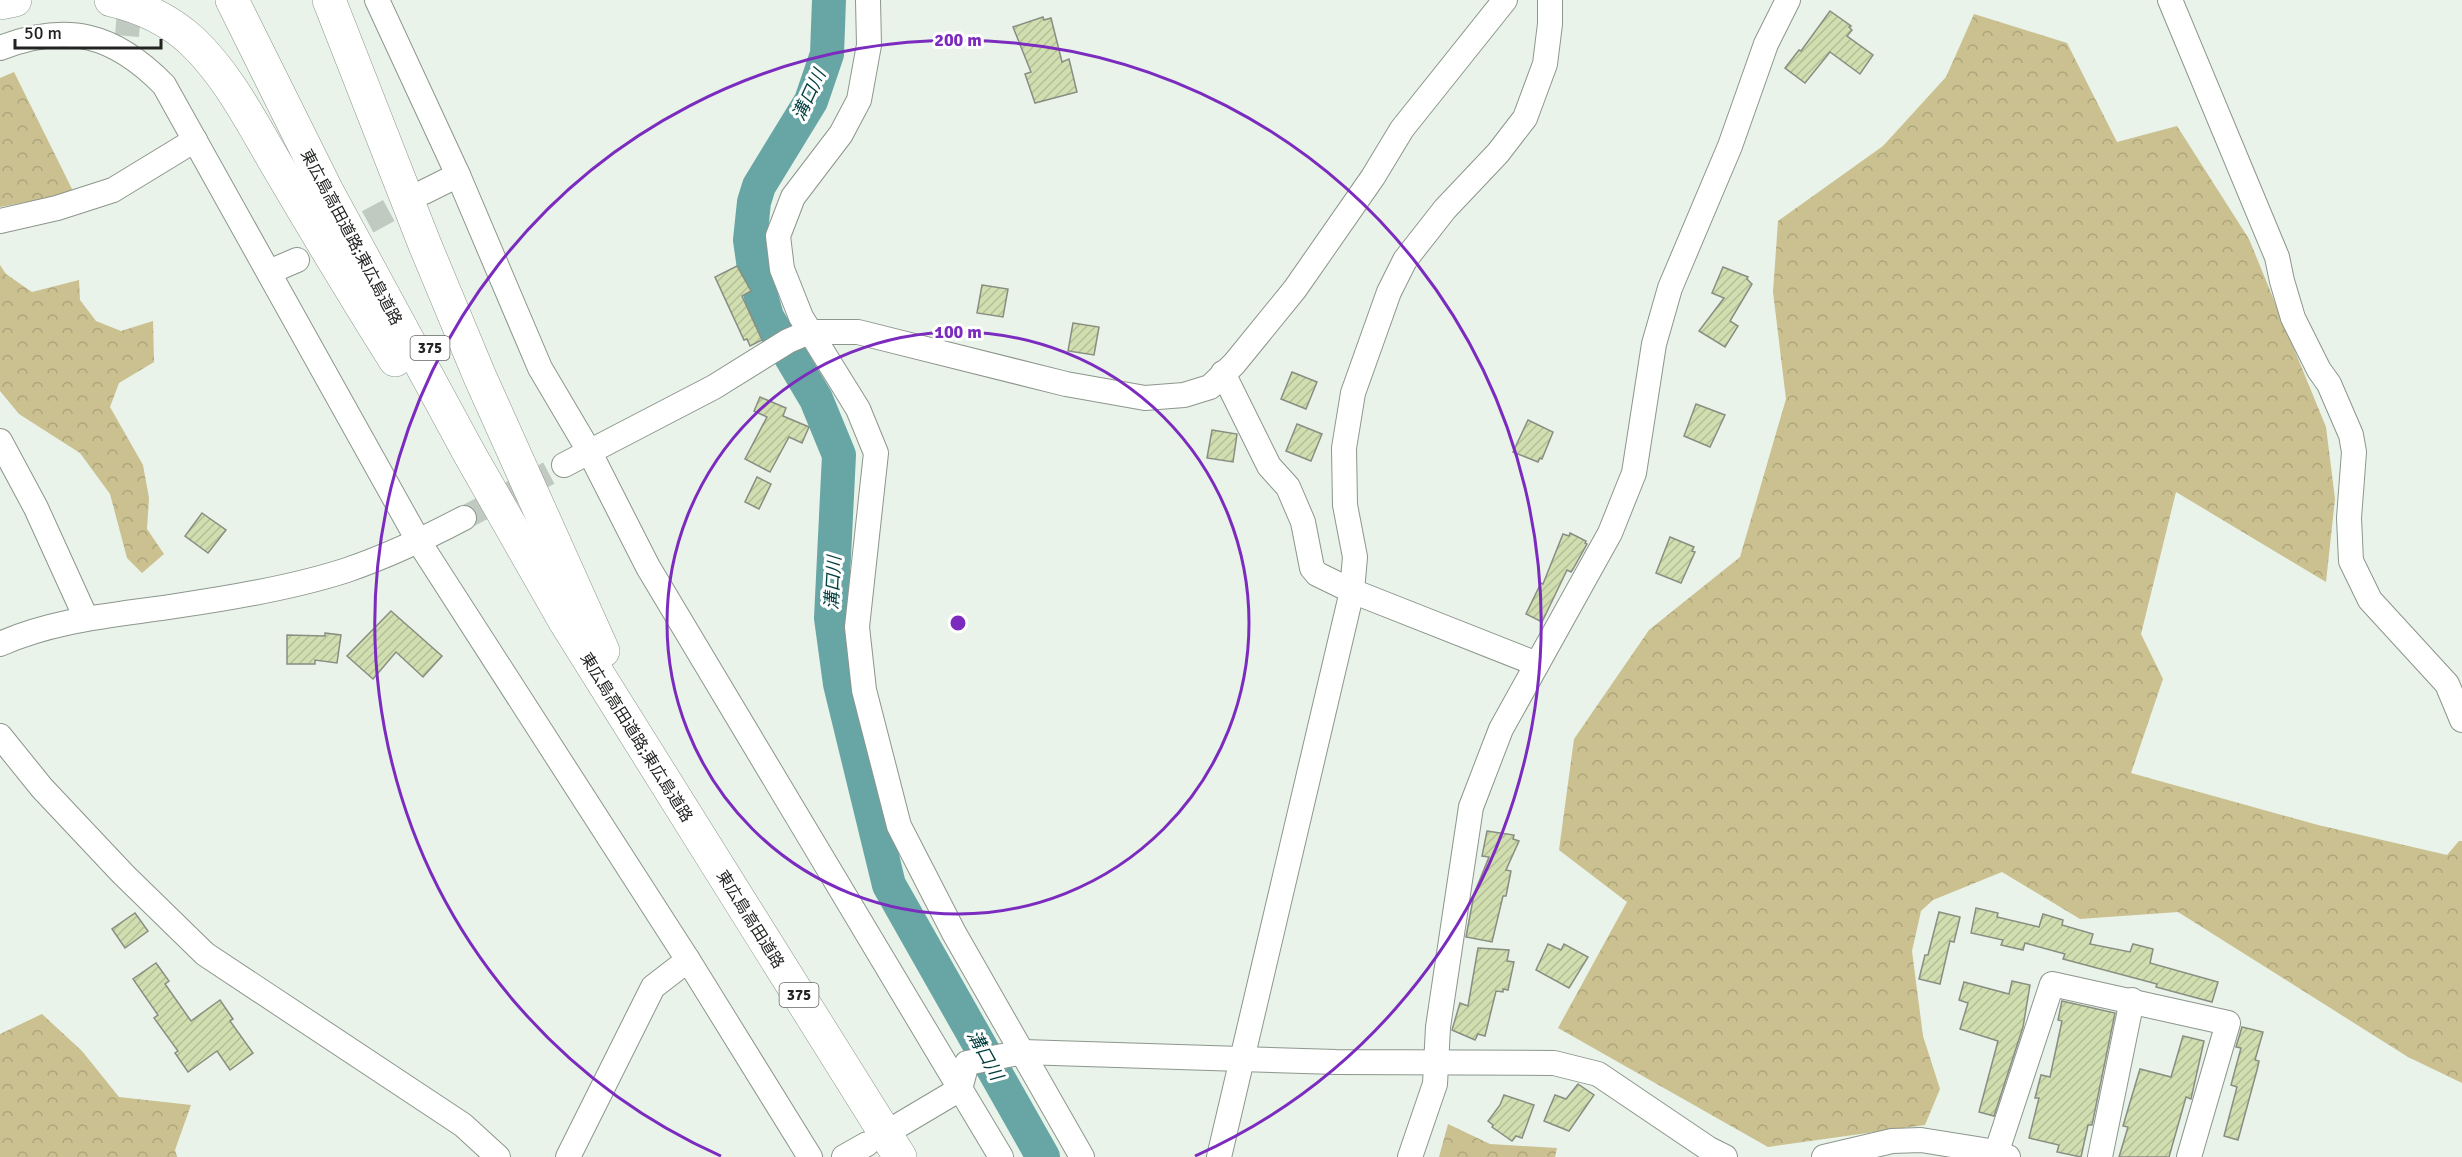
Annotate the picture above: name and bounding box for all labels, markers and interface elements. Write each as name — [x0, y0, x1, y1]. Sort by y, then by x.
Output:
scale bar — [15, 12, 160, 50]
text: 50 m — [24, 22, 62, 44]
text: 200 m — [934, 29, 982, 51]
water label: 溝口川 — [788, 64, 831, 124]
street label: 東広島高田道路;東広島道路 — [296, 146, 406, 329]
text: 100 m — [934, 321, 982, 343]
road number: 375 — [410, 336, 450, 360]
water label: 溝口川 — [821, 553, 846, 611]
centre of rings — [948, 613, 968, 633]
street label: 東広島高田道路;東広島道路 — [576, 649, 697, 826]
street label: 東広島高田道路 — [712, 867, 788, 972]
road number: 375 — [780, 983, 818, 1007]
water label: 溝口川 — [962, 1026, 1009, 1086]

